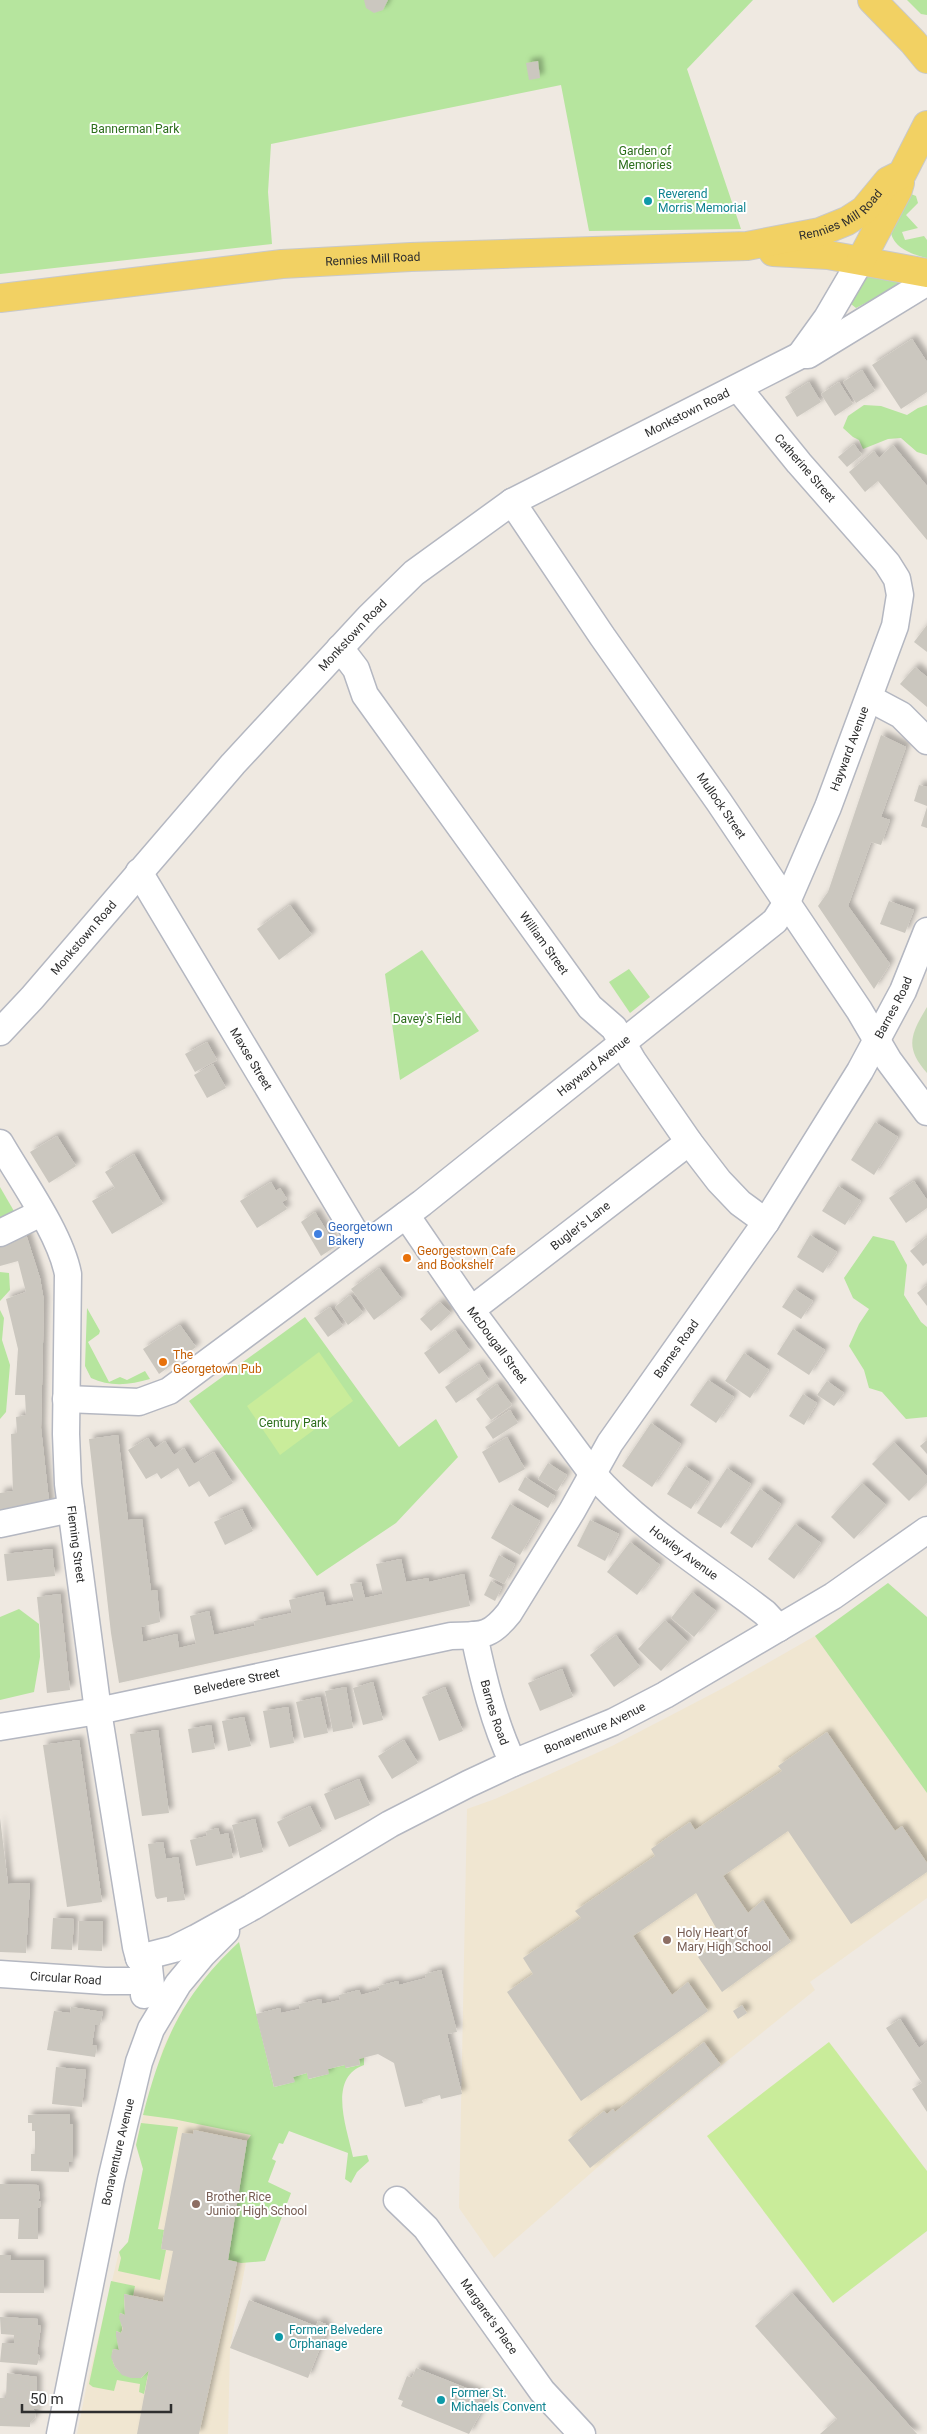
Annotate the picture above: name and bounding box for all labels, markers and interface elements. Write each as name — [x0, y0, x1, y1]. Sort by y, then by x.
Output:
park label: Bannerman Park — [91, 122, 180, 136]
park label: Garden of Memories — [618, 144, 672, 172]
place label: Reverend Morris Memorial — [658, 187, 746, 215]
street label: Rennies Mill Road — [798, 187, 885, 243]
marker: Reverend Morris Memorial — [642, 195, 654, 207]
street label: Rennies Mill Road — [325, 250, 421, 269]
street label: Monkstown Road — [643, 386, 732, 440]
street label: Catherine Street — [772, 431, 838, 505]
street label: Monkstown Road — [316, 597, 390, 674]
street label: Hayward Avenue — [827, 705, 872, 793]
street label: Mullock Street — [694, 770, 749, 842]
street label: Monkstown Road — [48, 898, 119, 978]
street label: William Street — [517, 909, 571, 977]
street label: Barnes Road — [872, 975, 915, 1041]
park label: Davey's Field — [393, 1012, 461, 1026]
street label: Maxse Street — [227, 1025, 275, 1093]
street label: Hayward Avenue — [554, 1032, 633, 1099]
street label: Bugler's Lane — [548, 1198, 613, 1253]
place label: Georgetown Bakery — [328, 1220, 393, 1248]
marker: Georgetown Bakery — [312, 1228, 324, 1240]
place label: Georgestown Cafe and Bookshelf — [417, 1244, 516, 1272]
marker: Georgestown Cafe and Bookshelf — [401, 1252, 413, 1264]
street label: McDougall Street — [464, 1304, 530, 1386]
street label: Barnes Road — [651, 1317, 702, 1381]
place label: The Georgetown Pub — [173, 1348, 262, 1376]
marker: The Georgetown Pub — [157, 1356, 169, 1368]
park label: Century Park — [259, 1416, 328, 1430]
street label: Fleming Street — [64, 1505, 88, 1584]
street label: Howley Avenue — [647, 1523, 721, 1583]
street label: Belvedere Street — [193, 1666, 281, 1697]
street label: Barnes Road — [477, 1678, 511, 1747]
street label: Bonaventure Avenue — [542, 1699, 648, 1757]
place label: Holy Heart of Mary High School — [677, 1926, 771, 1954]
marker: Holy Heart of Mary High School — [661, 1934, 673, 1946]
street label: Circular Road — [30, 1969, 102, 1988]
street label: Bonaventure Avenue — [99, 2097, 137, 2207]
place label: Brother Rice Junior High School — [206, 2190, 307, 2218]
marker: Brother Rice Junior High School — [190, 2198, 202, 2210]
street label: Margaret's Place — [457, 2276, 521, 2357]
place label: Former Belvedere Orphanage — [289, 2323, 383, 2351]
marker: Former Belvedere Orphanage — [273, 2331, 285, 2343]
scale bar — [22, 2382, 171, 2414]
place label: Former St. Michaels Convent — [451, 2386, 546, 2414]
text: 50 m — [30, 2390, 64, 2408]
marker: Former St. Michaels Convent — [435, 2394, 447, 2406]

